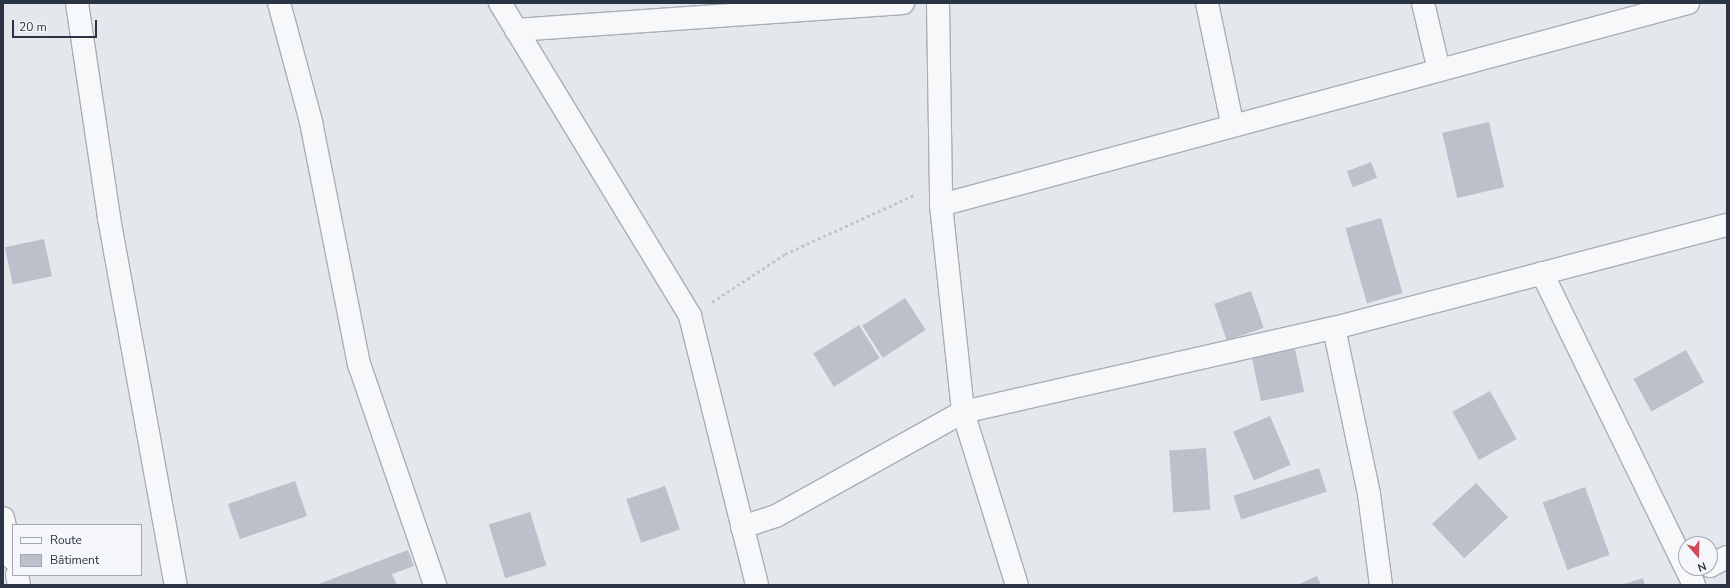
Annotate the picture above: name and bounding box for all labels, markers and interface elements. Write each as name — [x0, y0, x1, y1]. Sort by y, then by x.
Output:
scale bar — [14, 12, 99, 38]
text: 20 m — [19, 19, 47, 35]
legend — [12, 524, 142, 576]
text: Route — [50, 532, 82, 548]
north arrow — [1678, 536, 1718, 576]
text: Bâtiment — [50, 552, 99, 568]
text: N — [1696, 558, 1708, 575]

